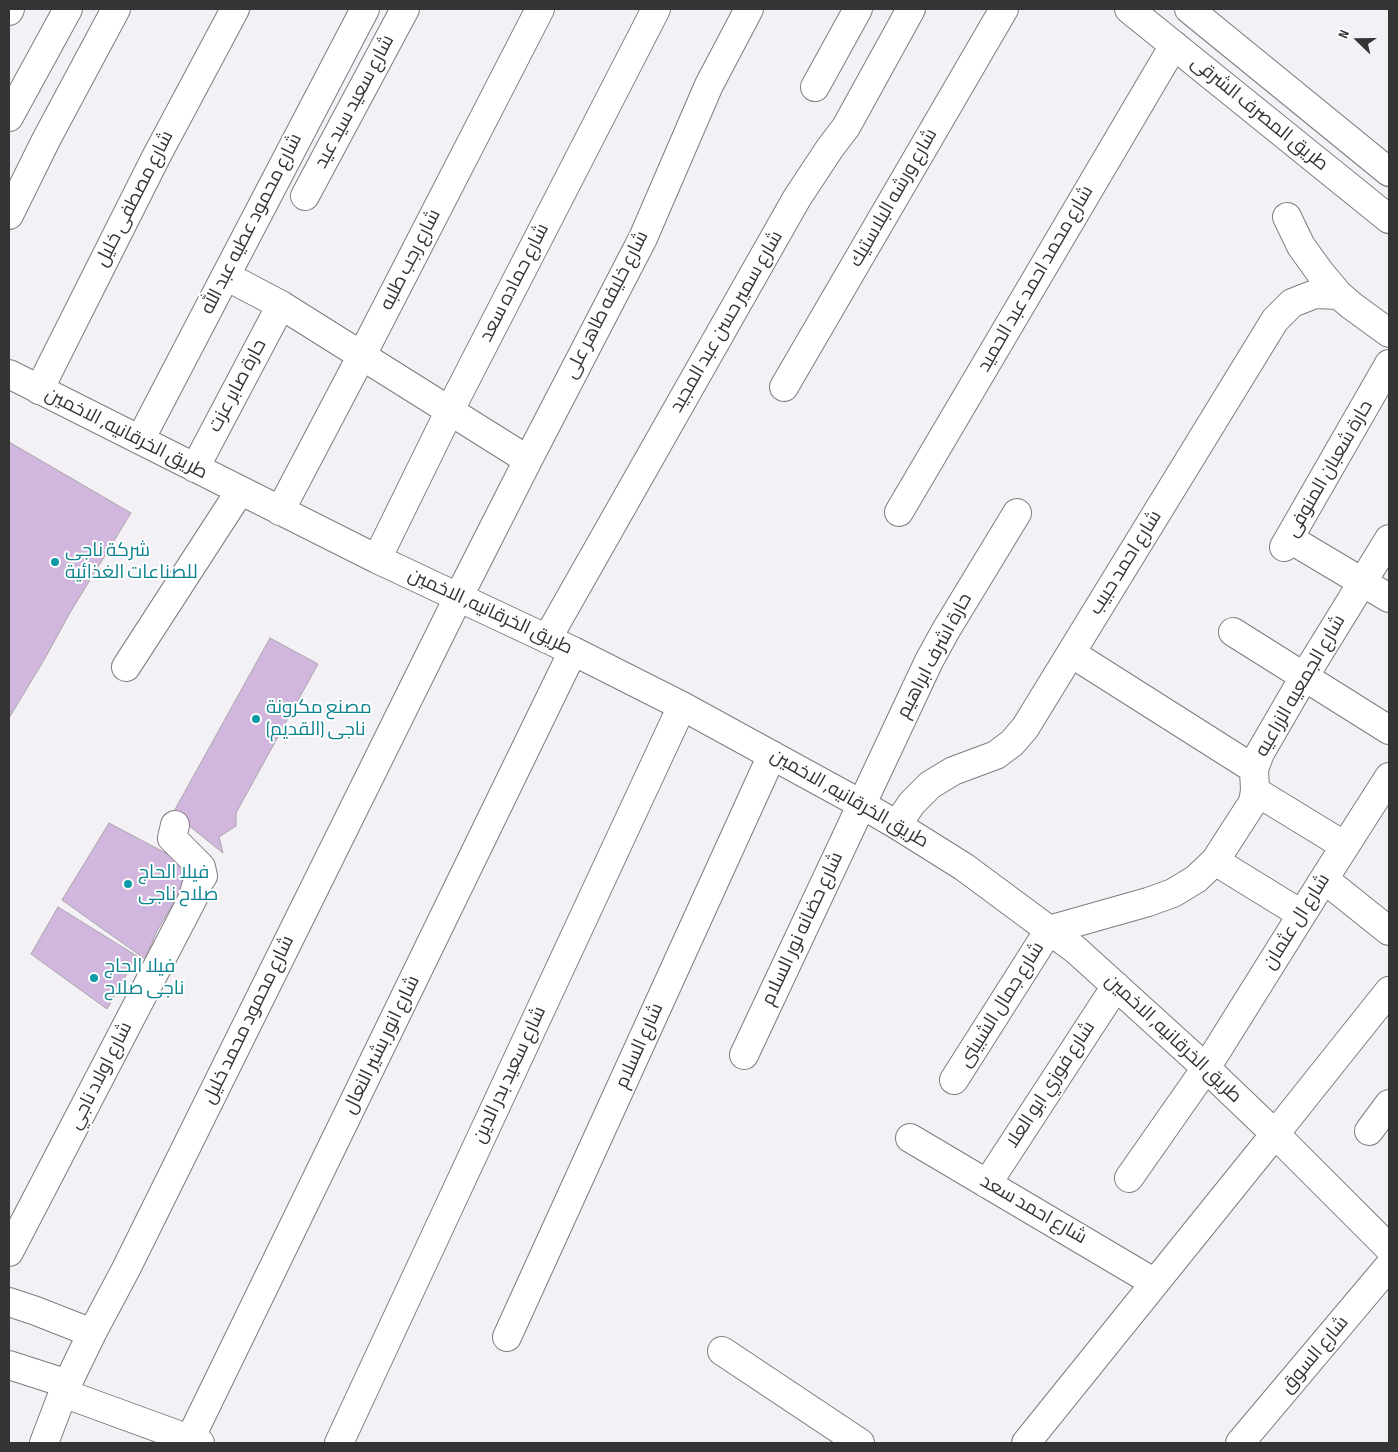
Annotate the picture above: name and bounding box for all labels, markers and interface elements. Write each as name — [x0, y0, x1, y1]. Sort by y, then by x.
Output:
north arrow — [1333, 15, 1383, 65]
text: N — [1334, 28, 1353, 41]
street label: شارع سعيد سيد عيد — [310, 31, 400, 173]
street label: طريق المصرف الشرقى — [1186, 52, 1332, 176]
street label: شارع ورشه البلاستيك — [845, 125, 943, 271]
street label: شارع مصطفى خليل — [91, 127, 179, 271]
street label: شارع محمود عطيه عبد الله — [197, 130, 307, 318]
street label: شارع محمد احمد عبد الحميد — [973, 182, 1099, 376]
street label: شارع رجب طلبه — [376, 206, 446, 314]
street label: شارع حماده سعد — [475, 220, 555, 346]
street label: شارع خليفه طاهر على — [560, 227, 654, 383]
street label: شارع سمير حسن عبد المجيد — [666, 227, 788, 417]
street label: حارة صابر عزت — [204, 336, 272, 436]
street label: طريق الخرقانيه, الاخمين — [41, 383, 211, 485]
street label: حارة شعبان المنوفى — [1282, 397, 1378, 541]
street label: شارع احمد حبيب — [1085, 507, 1167, 619]
place label: شركة ناجى للصناعات الغذائية — [65, 540, 198, 584]
marker: شركة ناجى للصناعات الغذائية — [49, 556, 61, 568]
street label: طريق الخرقانيه, الاخمين — [404, 564, 576, 660]
street label: حارة اشرف ابراهيم — [892, 590, 978, 722]
street label: شارع الجمعيه الزراعيه — [1251, 611, 1351, 761]
place label: مصنع مكرونة ناجى (القديم) — [266, 697, 372, 741]
marker: مصنع مكرونة ناجى (القديم) — [250, 713, 262, 725]
street label: طريق الخرقانيه, الاخمين — [766, 744, 932, 854]
street label: شارع حضانه نور السلام — [757, 849, 849, 1009]
place label: فيلا الحاج صلاح ناجى — [138, 862, 218, 906]
street label: شارع ال عثمان — [1259, 870, 1335, 974]
marker: فيلا الحاج صلاح ناجى — [122, 878, 134, 890]
street label: شارع محمود محمد خليل — [198, 932, 300, 1108]
street label: شارع جمال الشبينى — [954, 938, 1050, 1072]
place label: فيلا الحاج ناجى صلاح — [104, 956, 184, 1000]
street label: طريق الخرقانيه, الاخمين — [1100, 970, 1246, 1108]
marker: فيلا الحاج ناجى صلاح — [88, 972, 100, 984]
street label: شارع انور بشير النعال — [339, 972, 425, 1118]
street label: شارع السلام — [611, 1000, 669, 1092]
street label: شارع سعيد بدر الدين — [468, 1003, 552, 1147]
street label: شارع فوزي ابو العلا — [1001, 1017, 1101, 1153]
street label: شارع اولاد ناجي — [64, 1018, 138, 1134]
street label: شارع احمد سعد — [976, 1170, 1090, 1250]
street label: شارع السوق — [1276, 1312, 1354, 1398]

